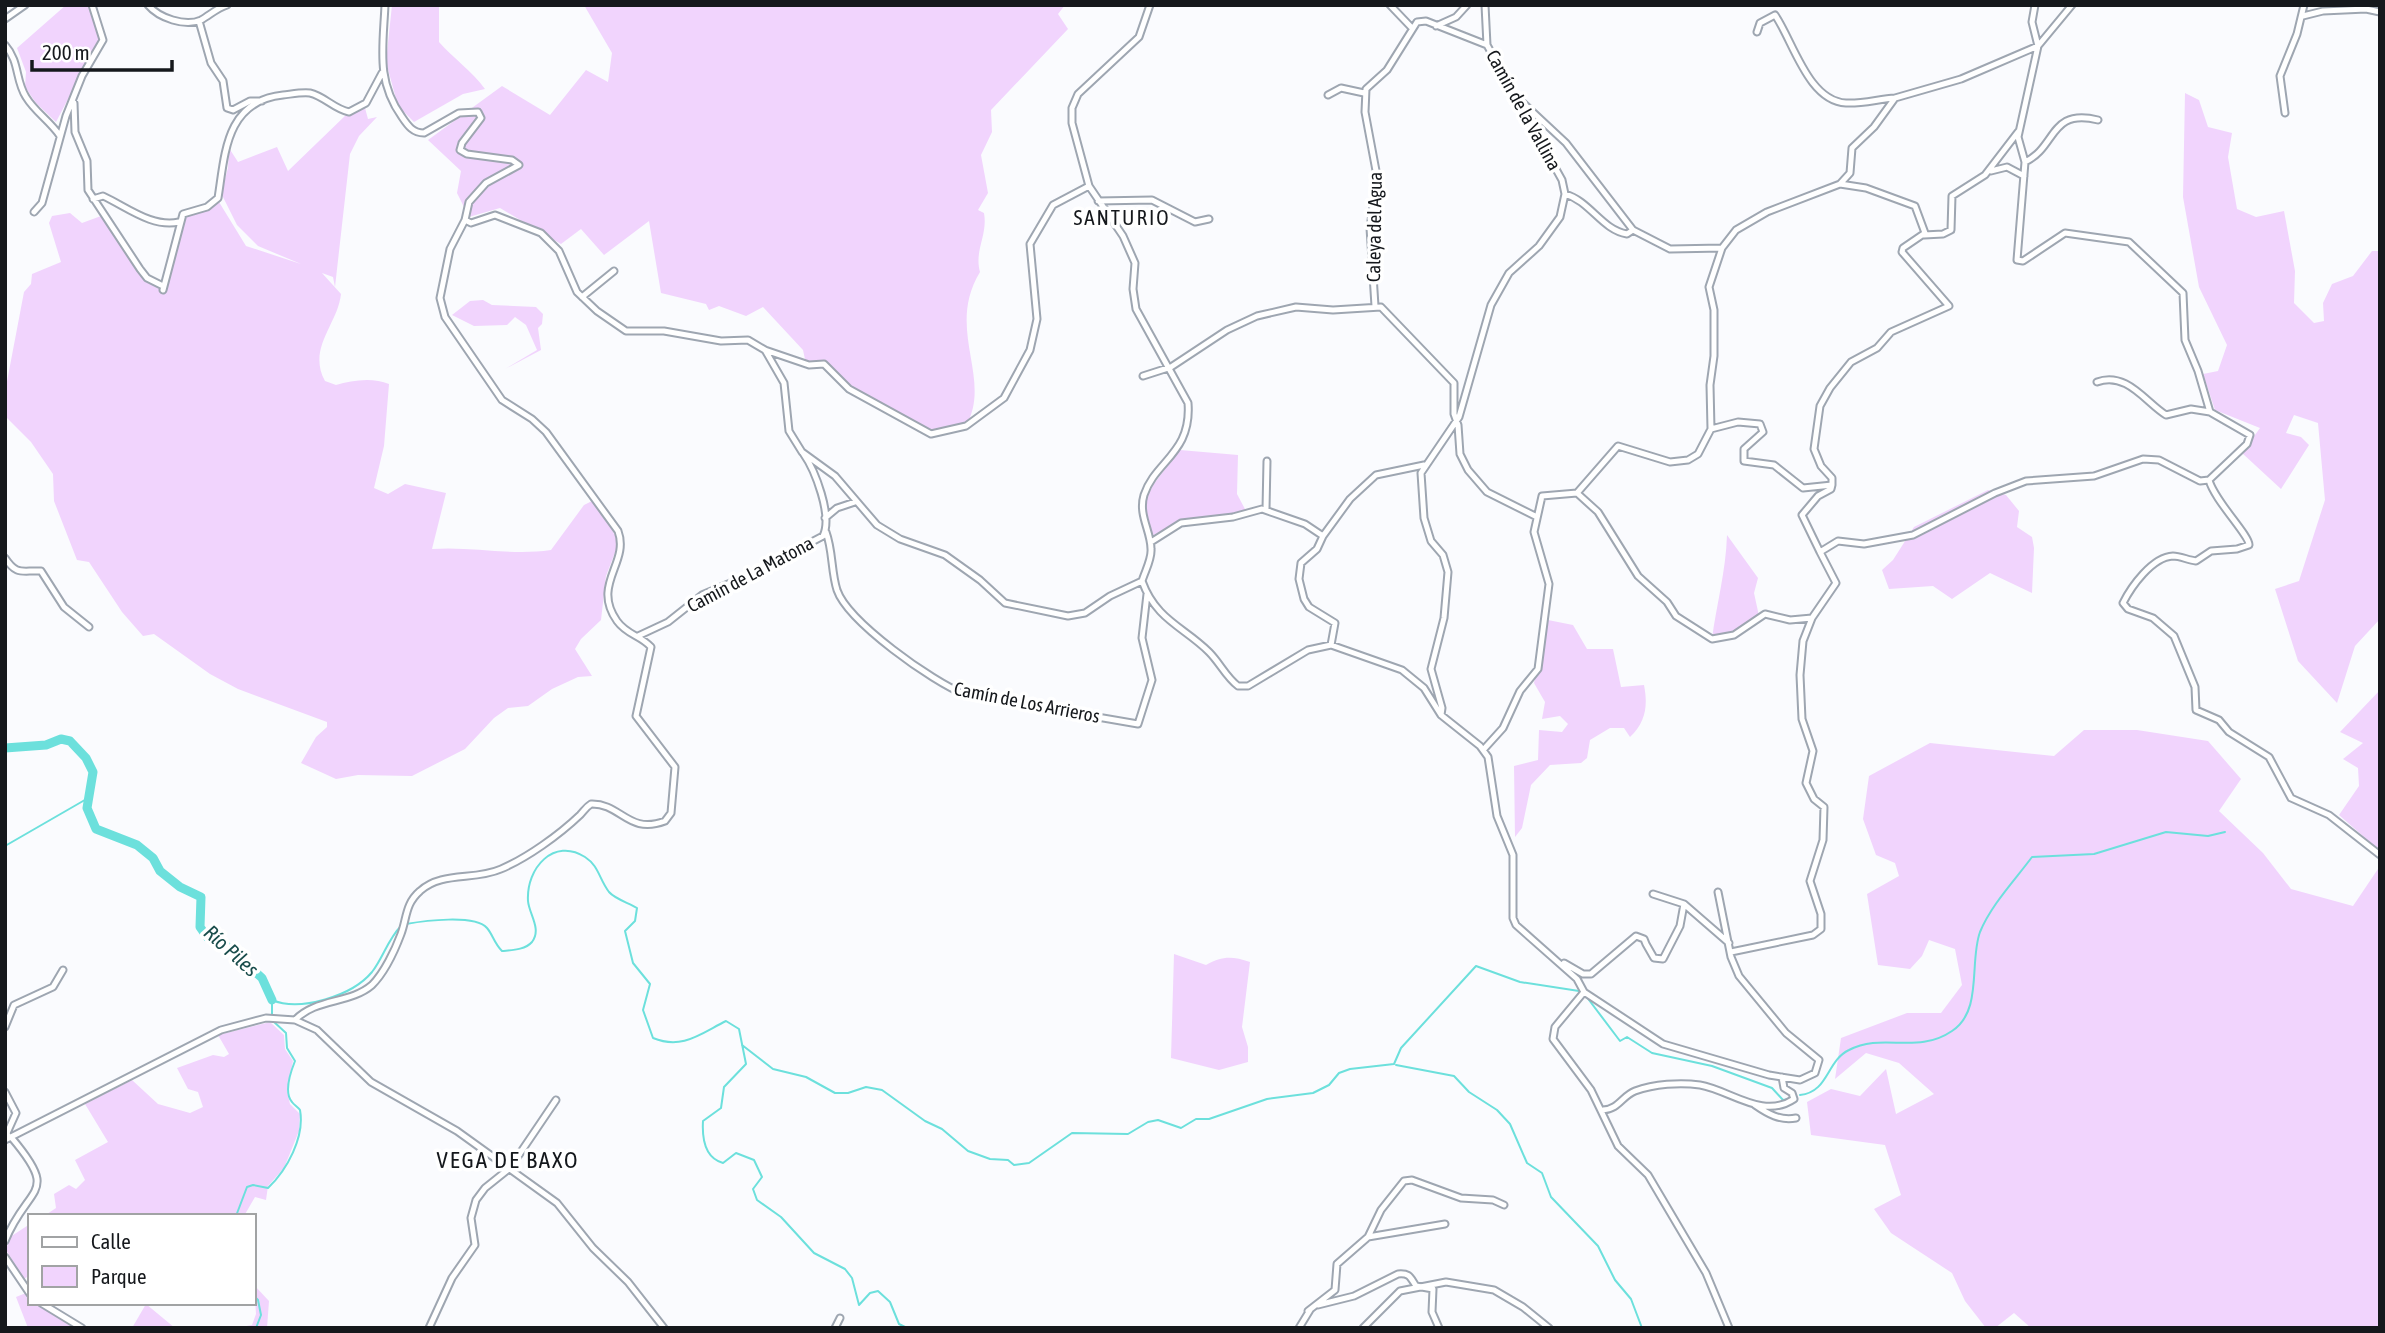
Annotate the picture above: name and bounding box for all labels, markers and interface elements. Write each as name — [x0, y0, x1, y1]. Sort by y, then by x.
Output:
scale bar — [32, 28, 172, 72]
text: 200 m — [42, 40, 90, 64]
street label: Camín de la Vallina — [1482, 46, 1566, 174]
street label: Caleya del Agua — [1362, 172, 1386, 282]
district label: SANTURIO — [1073, 205, 1171, 229]
street label: Camín de La Matona — [683, 531, 817, 617]
street label: Camín de Los Arrieros — [952, 677, 1102, 727]
water label: Río Piles — [199, 920, 264, 981]
district label: VEGA DE BAXO — [436, 1147, 580, 1173]
legend — [28, 1214, 256, 1305]
text: Calle — [91, 1229, 131, 1253]
text: Parque — [91, 1264, 146, 1288]

